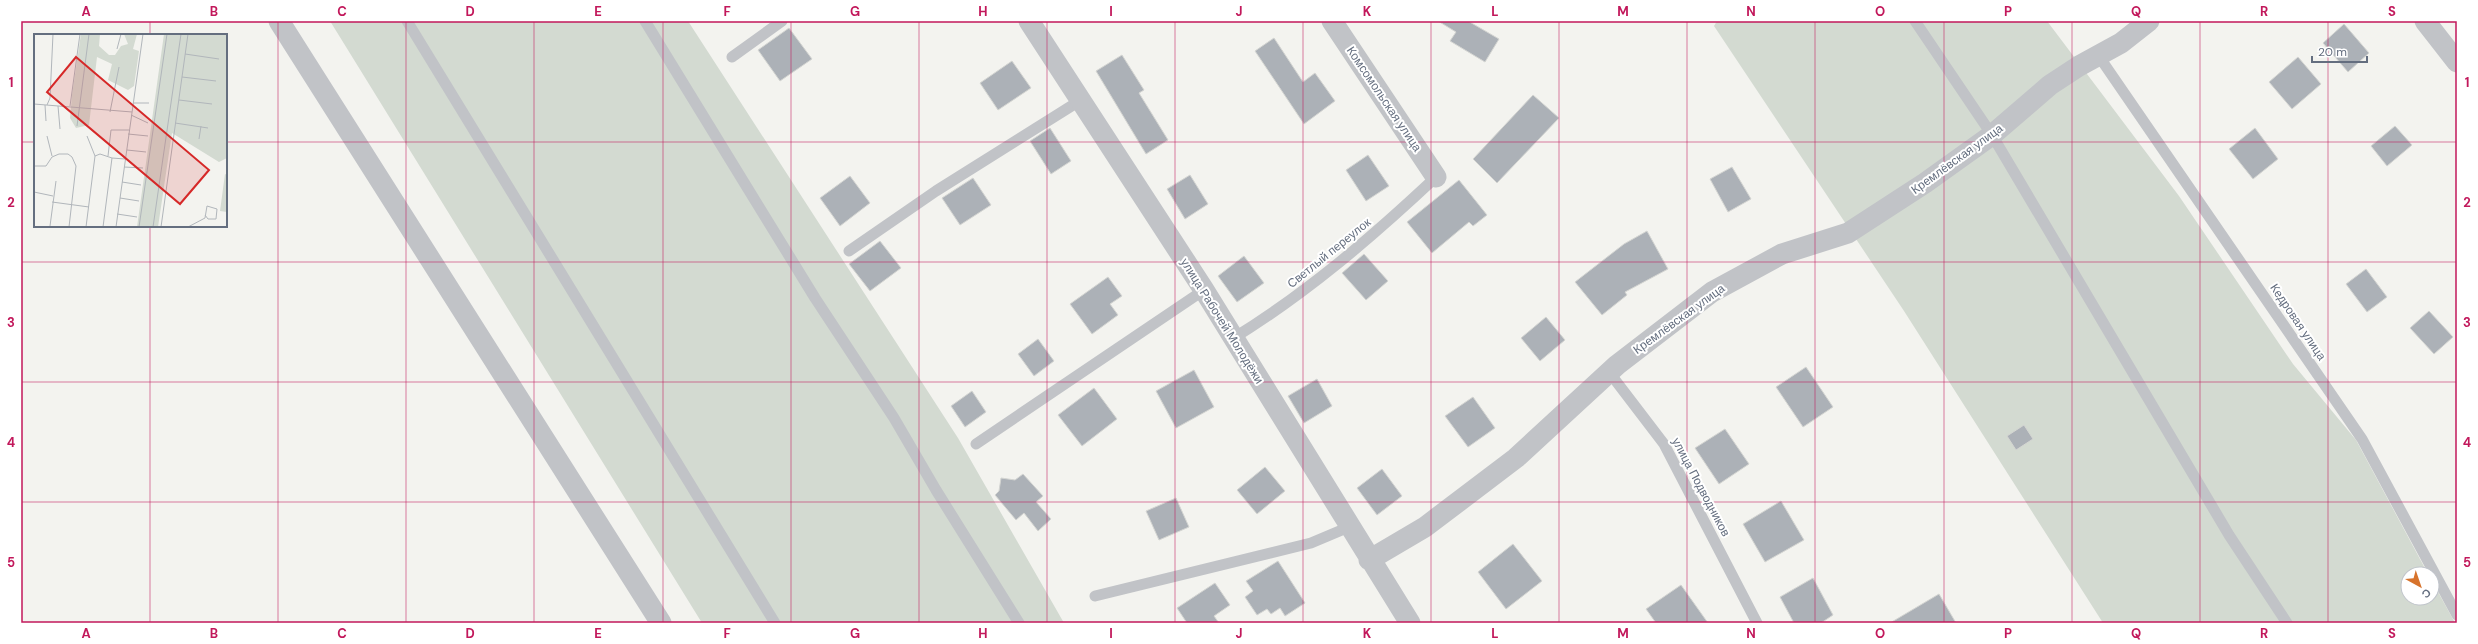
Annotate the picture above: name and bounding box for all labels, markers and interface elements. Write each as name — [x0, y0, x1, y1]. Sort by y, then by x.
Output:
text: A — [81, 3, 91, 20]
text: B — [210, 3, 218, 20]
text: C — [337, 3, 347, 20]
text: D — [465, 3, 475, 20]
text: E — [594, 3, 602, 20]
text: F — [723, 3, 731, 20]
text: G — [850, 3, 860, 20]
text: H — [978, 3, 988, 20]
text: I — [1109, 3, 1113, 20]
text: J — [1235, 3, 1243, 20]
text: K — [1363, 3, 1372, 20]
text: L — [1491, 3, 1499, 20]
text: M — [1617, 3, 1629, 20]
text: N — [1746, 3, 1756, 20]
text: O — [1875, 3, 1885, 20]
text: P — [2004, 3, 2012, 20]
text: Q — [2131, 3, 2141, 20]
text: R — [2260, 3, 2268, 20]
text: S — [2388, 3, 2396, 20]
inset map — [34, 34, 227, 227]
scale bar — [2312, 38, 2367, 64]
street label: Комсомольская улица — [1343, 43, 1425, 155]
text: 20 m — [2318, 44, 2347, 60]
text: 1 — [9, 74, 13, 91]
text: 1 — [2465, 74, 2469, 91]
street label: Кремлёвская улица — [1908, 120, 2006, 198]
text: 2 — [7, 194, 15, 211]
text: 2 — [2463, 194, 2471, 211]
street label: Светлый переулок — [1284, 214, 1375, 292]
street label: улица Рабочей Молодёжи — [1177, 255, 1267, 387]
street label: Кремлёвская улица — [1630, 280, 1728, 358]
street label: Кедровая улица — [2266, 280, 2330, 364]
text: 3 — [7, 314, 15, 331]
text: 3 — [2463, 314, 2471, 331]
text: 4 — [7, 434, 15, 451]
text: 4 — [2463, 434, 2471, 451]
street label: улица Подводников — [1668, 435, 1734, 539]
text: 5 — [7, 554, 15, 571]
text: 5 — [2463, 554, 2471, 571]
north arrow — [2400, 566, 2440, 606]
text: С — [2419, 586, 2434, 602]
text: A — [81, 625, 91, 642]
text: B — [210, 625, 218, 642]
text: C — [337, 625, 347, 642]
text: D — [465, 625, 475, 642]
text: E — [594, 625, 602, 642]
text: F — [723, 625, 731, 642]
text: G — [850, 625, 860, 642]
text: H — [978, 625, 988, 642]
text: I — [1109, 625, 1113, 642]
text: J — [1235, 625, 1243, 642]
text: K — [1363, 625, 1372, 642]
text: L — [1491, 625, 1499, 642]
text: M — [1617, 625, 1629, 642]
text: N — [1746, 625, 1756, 642]
text: O — [1875, 625, 1885, 642]
text: P — [2004, 625, 2012, 642]
text: Q — [2131, 625, 2141, 642]
text: R — [2260, 625, 2268, 642]
text: S — [2388, 625, 2396, 642]

